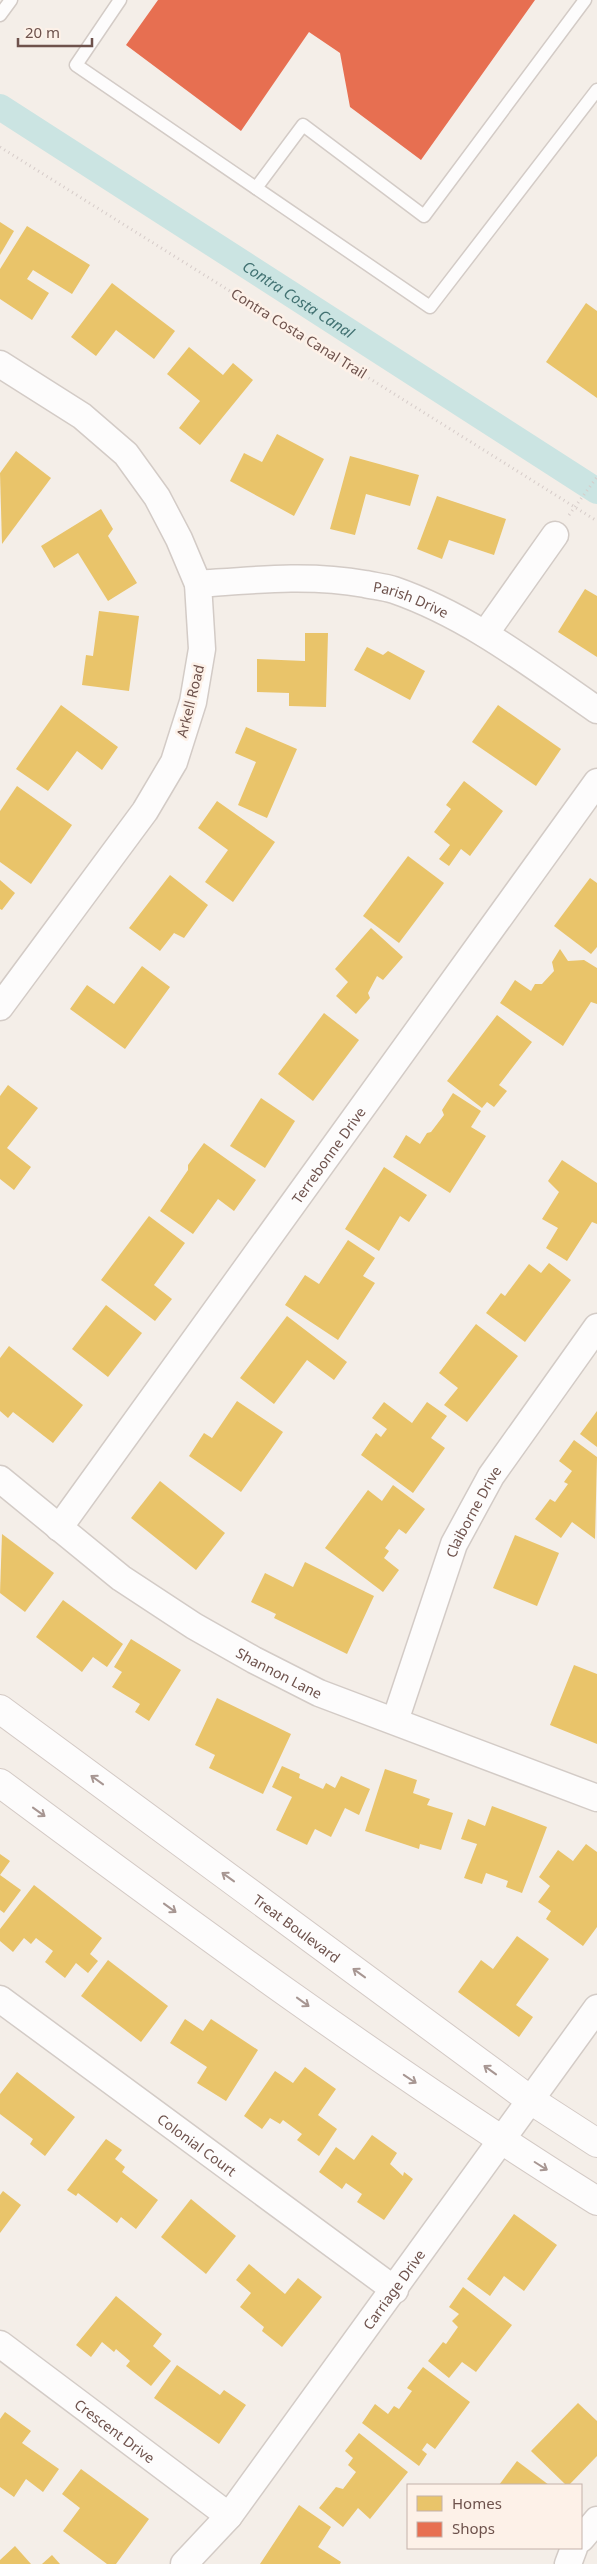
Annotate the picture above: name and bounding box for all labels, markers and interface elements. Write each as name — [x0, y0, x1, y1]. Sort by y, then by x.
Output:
scale bar — [18, 15, 91, 47]
text: 20 m — [25, 22, 60, 42]
water label: Contra Costa Canal — [239, 256, 359, 343]
street label: Contra Costa Canal Trail — [228, 283, 370, 383]
street label: Parish Drive — [372, 576, 452, 622]
street label: Arkell Road — [172, 663, 208, 739]
street label: Terrebonne Drive — [287, 1103, 369, 1207]
street label: Claiborne Drive — [441, 1462, 505, 1560]
street label: Shannon Lane — [233, 1643, 326, 1703]
one-way arrow — [91, 1775, 104, 1786]
one-way arrow — [32, 1807, 46, 1817]
one-way arrow — [221, 1872, 235, 1882]
street label: Treat Boulevard — [250, 1890, 344, 1966]
one-way arrow — [163, 1902, 177, 1913]
one-way arrow — [353, 1968, 366, 1979]
one-way arrow — [295, 1997, 309, 2007]
one-way arrow — [483, 2065, 497, 2075]
one-way arrow — [403, 2074, 417, 2084]
street label: Colonial Court — [154, 2109, 241, 2180]
one-way arrow — [534, 2161, 548, 2171]
street label: Carriage Drive — [358, 2245, 429, 2333]
street label: Crescent Drive — [71, 2394, 159, 2467]
legend — [407, 2484, 582, 2549]
text: Homes — [452, 2493, 502, 2513]
text: Shops — [452, 2518, 495, 2538]

